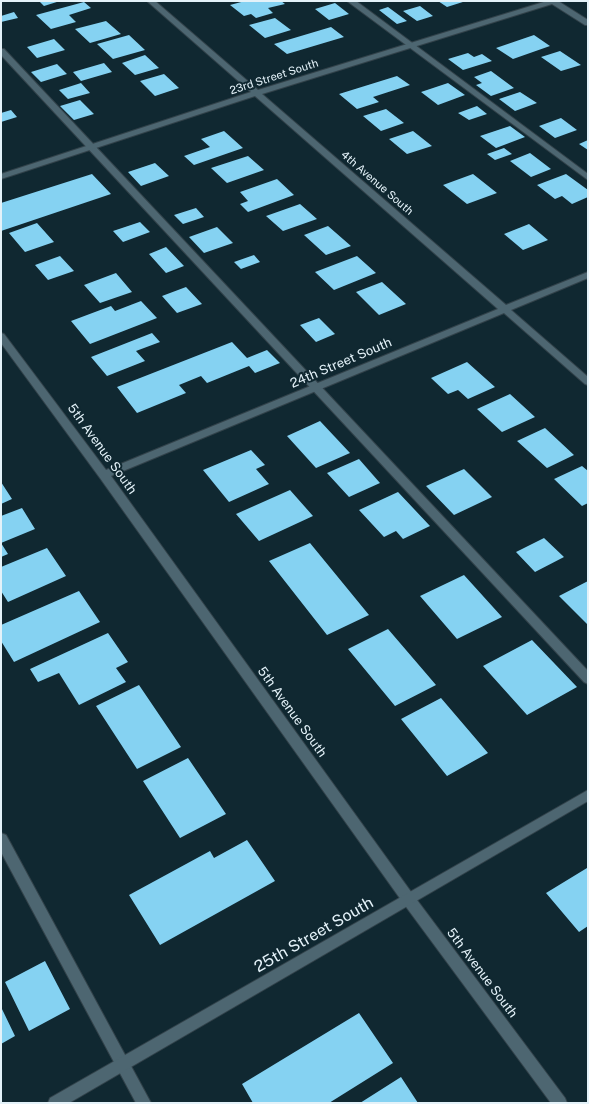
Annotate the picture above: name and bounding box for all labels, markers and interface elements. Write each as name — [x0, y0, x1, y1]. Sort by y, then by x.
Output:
street label: 23rd Street South — [228, 56, 320, 98]
street label: 4th Avenue South — [338, 148, 416, 218]
street label: 24th Street South — [288, 335, 394, 391]
street label: 5th Avenue South — [64, 401, 140, 497]
street label: 5th Avenue South — [254, 664, 330, 760]
street label: 25th Street South — [251, 893, 377, 977]
street label: 5th Avenue South — [443, 925, 521, 1021]

